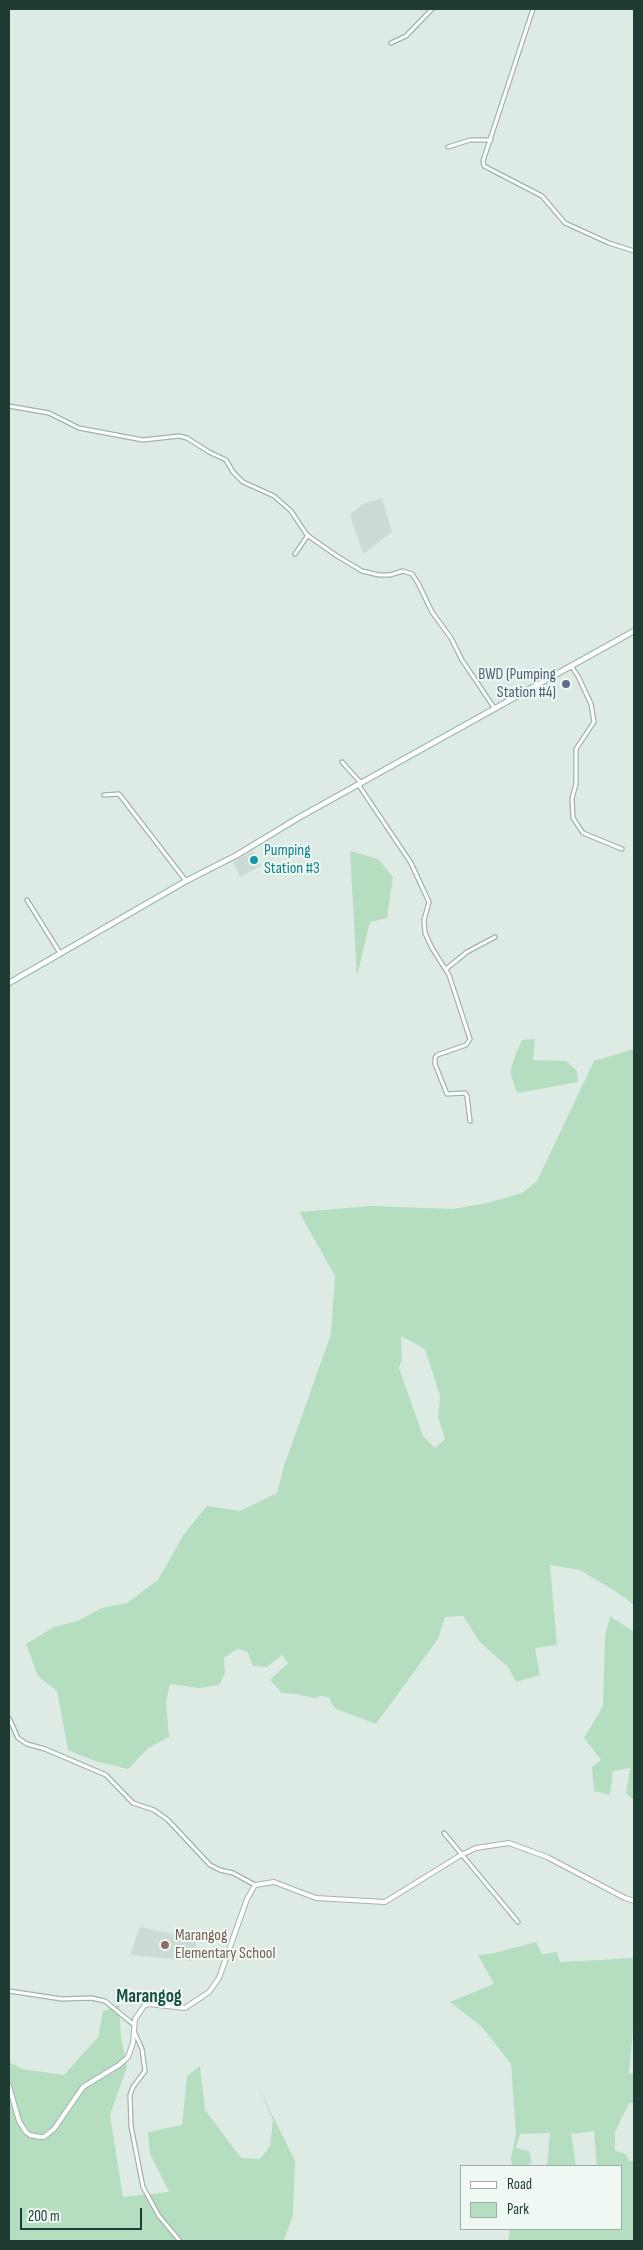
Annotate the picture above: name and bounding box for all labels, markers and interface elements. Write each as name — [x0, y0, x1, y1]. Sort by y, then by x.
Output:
place label: BWD (Pumping Station #4) — [478, 665, 556, 703]
marker: BWD (Pumping Station #4) — [560, 678, 572, 690]
place label: Pumping Station #3 — [264, 841, 320, 879]
marker: Pumping Station #3 — [248, 854, 260, 866]
place label: Marangog Elementary School — [175, 1926, 275, 1964]
marker: Marangog Elementary School — [159, 1939, 171, 1951]
district label: Marangog — [116, 1986, 182, 2008]
legend — [460, 2165, 623, 2230]
text: Road — [507, 2175, 532, 2194]
scale bar — [22, 2198, 145, 2230]
text: Park — [507, 2200, 529, 2219]
text: 200 m — [28, 2207, 60, 2226]

